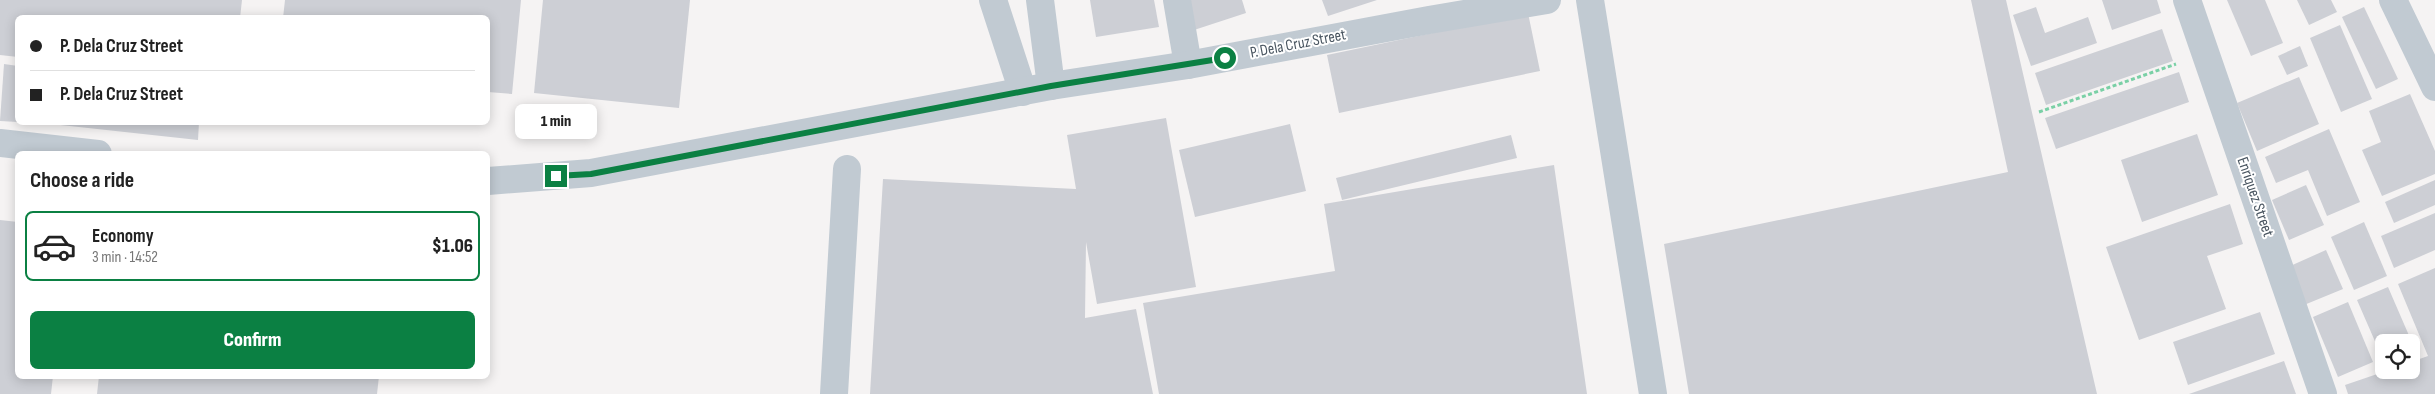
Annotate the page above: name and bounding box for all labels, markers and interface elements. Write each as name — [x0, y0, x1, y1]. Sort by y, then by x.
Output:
street label: P. Dela Cruz Street — [1249, 25, 1348, 63]
text: P. Dela Cruz Street — [60, 35, 183, 58]
route start — [1214, 47, 1236, 69]
text: P. Dela Cruz Street — [60, 83, 183, 106]
callout: 1 min — [515, 104, 597, 138]
text: 1 min — [541, 112, 571, 131]
street label: Enriquez Street — [2233, 155, 2278, 239]
route end — [545, 165, 567, 187]
text: Choose a ride — [30, 167, 134, 194]
icon: car — [32, 224, 77, 269]
text: Economy — [92, 225, 154, 248]
text: $1.06 — [432, 235, 473, 258]
text: 3 min · 14:52 — [92, 248, 158, 267]
button: Confirm — [30, 311, 475, 369]
map controls — [2375, 334, 2420, 379]
button: locate — [2375, 334, 2420, 379]

